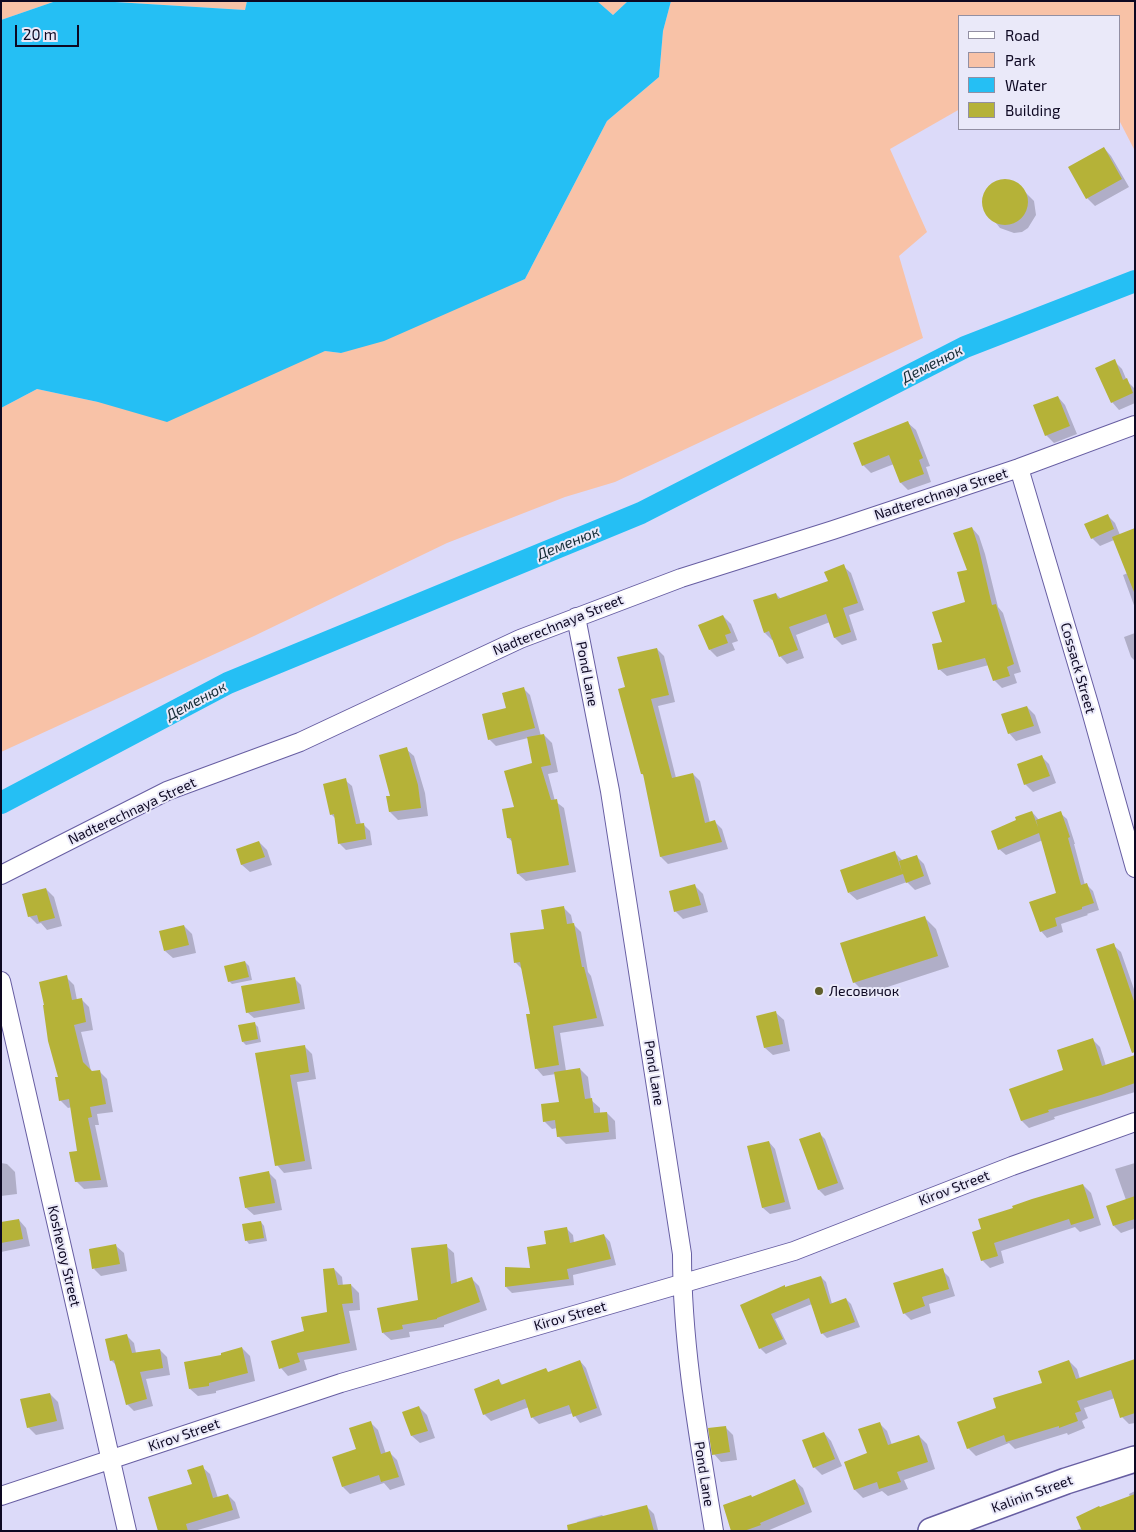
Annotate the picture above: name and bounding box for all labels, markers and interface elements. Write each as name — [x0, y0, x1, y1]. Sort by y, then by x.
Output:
scale bar — [18, 15, 81, 47]
legend — [958, 15, 1121, 130]
text: 20 m — [23, 25, 57, 43]
text: Road — [1005, 26, 1040, 44]
text: Park — [1005, 51, 1036, 69]
text: Water — [1005, 76, 1047, 94]
text: Building — [1005, 101, 1060, 119]
water label: Деменюк — [898, 341, 966, 387]
street label: Nadterechnaya Street — [872, 464, 1010, 524]
water label: Деменюк — [534, 522, 602, 564]
street label: Nadterechnaya Street — [490, 591, 626, 659]
street label: Cossack Street — [1057, 621, 1099, 715]
street label: Pond Lane — [572, 640, 602, 708]
water label: Деменюк — [163, 678, 229, 724]
street label: Nadterechnaya Street — [65, 774, 199, 848]
place label: Лесовичок — [829, 983, 899, 999]
marker: Лесовичок — [813, 985, 825, 997]
street label: Pond Lane — [641, 1039, 667, 1107]
street label: Kirov Street — [916, 1167, 992, 1209]
street label: Koshevoy Street — [44, 1204, 84, 1308]
street label: Kirov Street — [532, 1298, 608, 1334]
street label: Kirov Street — [146, 1415, 222, 1455]
street label: Pond Lane — [691, 1440, 717, 1508]
street label: Kalinin Street — [989, 1472, 1075, 1516]

